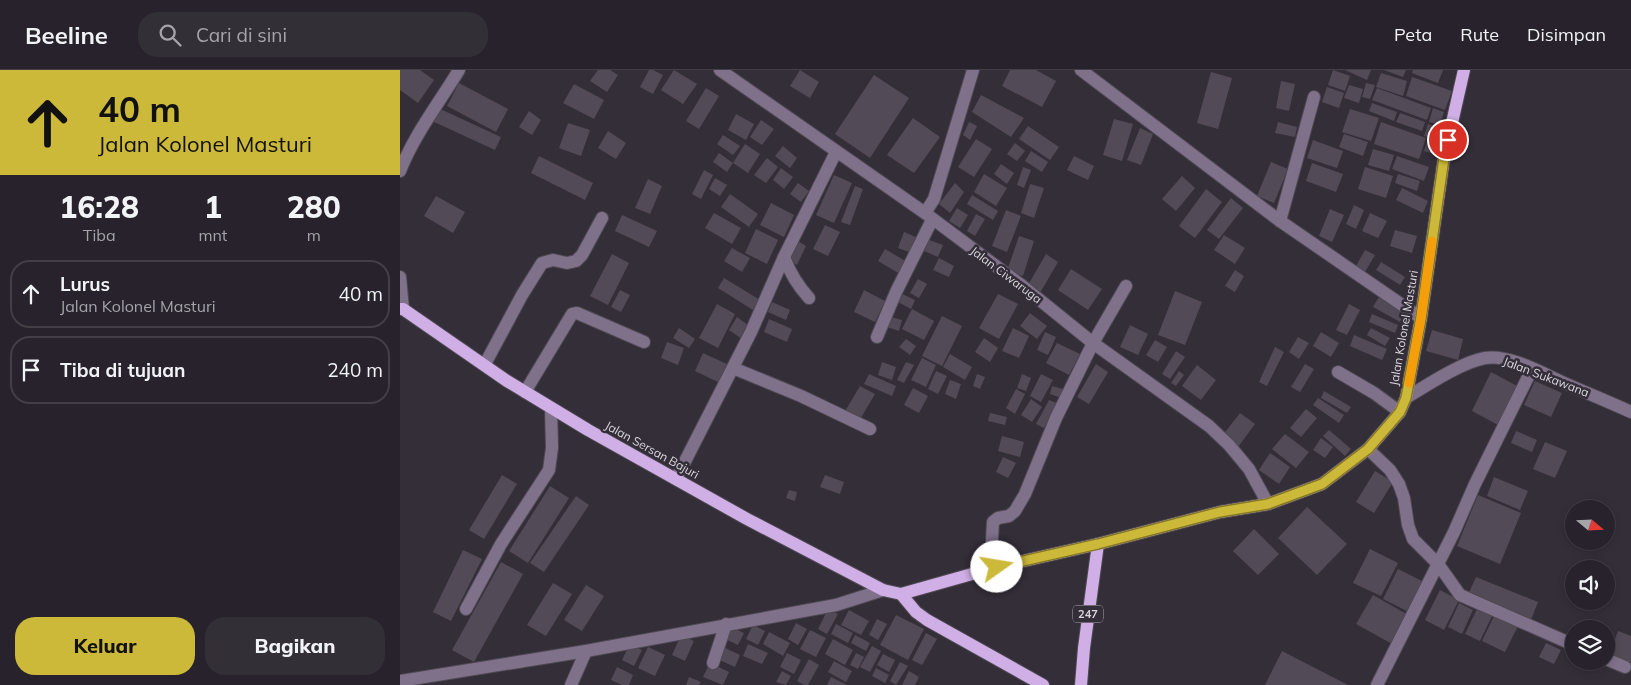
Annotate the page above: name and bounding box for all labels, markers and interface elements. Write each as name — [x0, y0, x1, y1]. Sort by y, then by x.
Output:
search box — [138, 12, 488, 57]
text: Beeline — [25, 20, 108, 50]
icon: search — [156, 21, 184, 49]
text: Cari di sini — [196, 23, 287, 47]
text: Peta — [1394, 23, 1432, 46]
text: Rute — [1460, 23, 1499, 46]
text: Disimpan — [1527, 23, 1606, 46]
text: 40 m — [98, 87, 181, 131]
icon: ahead — [15, 90, 80, 155]
pin — [1427, 119, 1469, 161]
icon: arrive — [1434, 126, 1462, 154]
text: Jalan Kolonel Masturi — [98, 130, 312, 158]
text: 16:28 — [59, 188, 139, 226]
text: 1 — [204, 188, 222, 226]
text: 280 — [287, 188, 341, 226]
text: Tiba — [83, 225, 116, 245]
text: mnt — [198, 225, 227, 245]
text: m — [307, 225, 321, 245]
street label: Jalan Ciwaruga — [968, 243, 1045, 306]
street label: Jalan Kolonel Masturi — [1386, 269, 1421, 387]
text: Lurus — [60, 272, 110, 296]
icon: ahead — [17, 280, 45, 308]
text: 40 m — [339, 282, 383, 306]
text: Jalan Kolonel Masturi — [60, 296, 216, 316]
street label: Jalan Sukawana — [1501, 353, 1591, 400]
icon: arrive — [17, 356, 45, 384]
text: Tiba di tujuan — [60, 358, 185, 382]
text: 240 m — [327, 358, 383, 382]
street label: Jalan Sersan Bajuri — [603, 417, 702, 482]
north arrow — [1565, 500, 1615, 550]
map controls — [1565, 500, 1615, 670]
position arrow — [970, 540, 1022, 592]
button: sound — [1565, 560, 1615, 610]
road number: 247 — [1073, 606, 1103, 622]
button: Keluar — [15, 617, 195, 675]
button: Bagikan — [205, 617, 385, 675]
button: layers — [1565, 620, 1615, 670]

